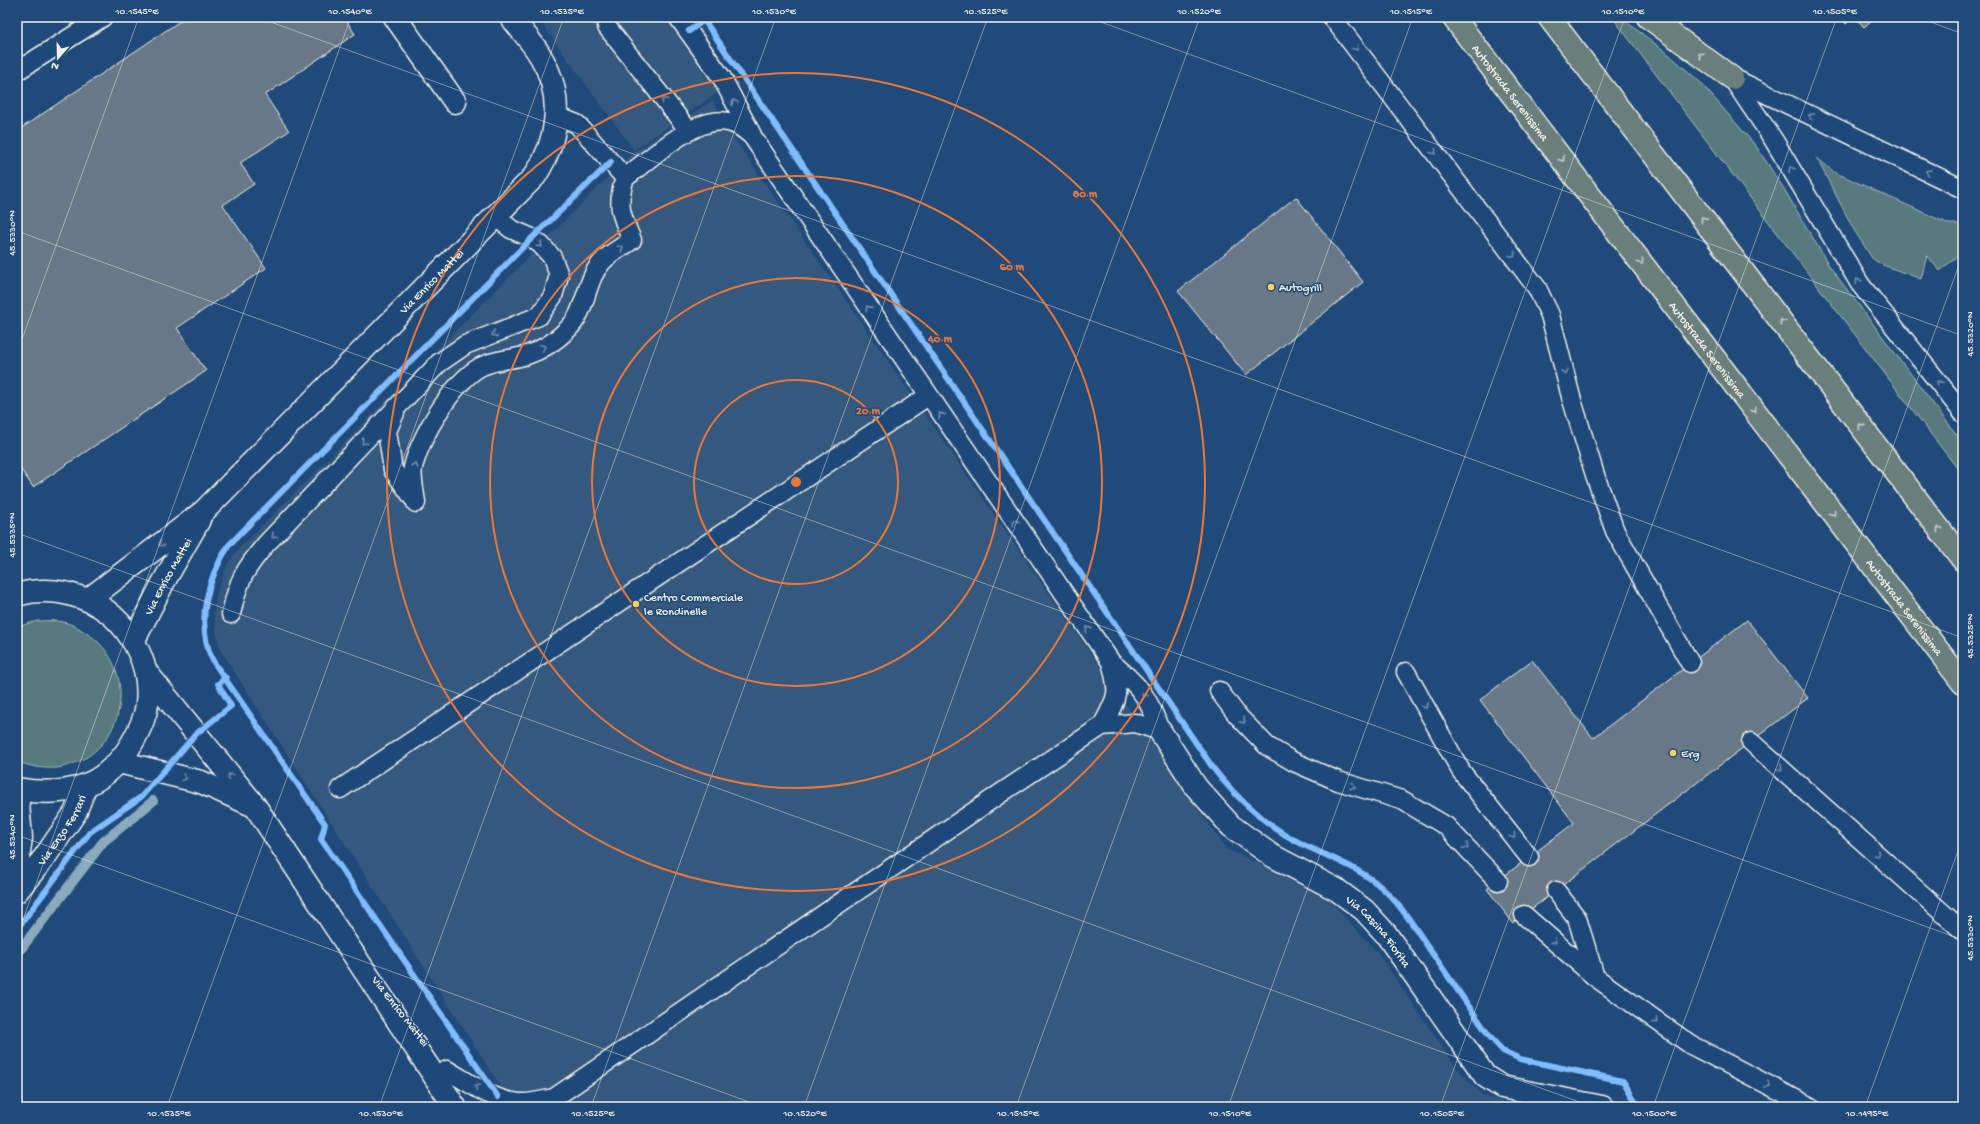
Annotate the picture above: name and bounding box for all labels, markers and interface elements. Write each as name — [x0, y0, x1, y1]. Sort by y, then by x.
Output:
text: 10.1545°E — [115, 6, 159, 18]
text: 10.1540°E — [327, 6, 372, 18]
text: 10.1535°E — [539, 6, 584, 18]
text: 10.1530°E — [751, 6, 797, 18]
text: 10.1525°E — [963, 6, 1008, 18]
text: 10.1520°E — [1176, 6, 1222, 18]
text: 10.1515°E — [1389, 6, 1433, 18]
text: 10.1510°E — [1601, 6, 1645, 18]
text: 10.1505°E — [1812, 6, 1858, 18]
north arrow — [38, 38, 78, 78]
street label: Autostrada Serenissima — [1468, 43, 1551, 145]
one-way arrow — [1351, 44, 1358, 51]
one-way arrow — [1698, 53, 1705, 60]
text: N — [50, 59, 61, 72]
one-way arrow — [662, 98, 669, 105]
one-way arrow — [731, 98, 739, 106]
one-way arrow — [1808, 113, 1815, 121]
one-way arrow — [1429, 147, 1436, 154]
one-way arrow — [1557, 155, 1564, 162]
one-way arrow — [1789, 166, 1796, 173]
one-way arrow — [1925, 169, 1932, 177]
text: 80 m — [1073, 188, 1098, 202]
text: 45.5330°N — [7, 210, 19, 256]
one-way arrow — [1701, 216, 1708, 223]
one-way arrow — [536, 241, 543, 248]
one-way arrow — [617, 246, 624, 253]
street label: Via Enrico Mattei — [397, 247, 468, 319]
one-way arrow — [1508, 251, 1515, 258]
one-way arrow — [1636, 258, 1643, 265]
text: 60 m — [1000, 261, 1025, 275]
one-way arrow — [1855, 278, 1863, 285]
marker: Autogrill — [1266, 282, 1276, 292]
place label: Autogrill — [1279, 282, 1322, 296]
street label: Autostrada Serenissima — [1665, 300, 1748, 402]
one-way arrow — [866, 305, 873, 312]
text: 45.5320°N — [1965, 311, 1977, 357]
one-way arrow — [1779, 320, 1786, 327]
one-way arrow — [491, 330, 498, 338]
text: 40 m — [927, 333, 952, 347]
one-way arrow — [539, 344, 547, 352]
one-way arrow — [1560, 369, 1569, 376]
one-way arrow — [1936, 380, 1943, 387]
text: 20 m — [856, 405, 881, 419]
one-way arrow — [1750, 406, 1757, 413]
one-way arrow — [938, 412, 946, 419]
one-way arrow — [1858, 423, 1865, 430]
one-way arrow — [361, 437, 369, 445]
one-way arrow — [410, 461, 419, 468]
centre of rings — [789, 475, 803, 489]
one-way arrow — [1829, 509, 1836, 516]
text: 45.5335°N — [7, 512, 19, 558]
one-way arrow — [1013, 520, 1020, 527]
one-way arrow — [1937, 526, 1944, 533]
one-way arrow — [271, 531, 279, 539]
street label: Via Enrico Mattei — [142, 536, 196, 619]
one-way arrow — [158, 540, 165, 547]
street label: Autostrada Serenissima — [1862, 557, 1945, 659]
place label: Centro Commerciale le Rondinelle — [644, 592, 744, 620]
marker: Centro Commerciale le Rondinelle — [631, 599, 641, 609]
text: 45.5325°N — [1965, 613, 1977, 658]
one-way arrow — [1086, 627, 1093, 634]
one-way arrow — [1141, 693, 1149, 700]
one-way arrow — [1421, 702, 1428, 709]
one-way arrow — [1238, 716, 1246, 724]
marker: Erg — [1668, 748, 1678, 758]
place label: Erg — [1681, 748, 1700, 762]
one-way arrow — [1776, 763, 1783, 770]
one-way arrow — [181, 773, 188, 781]
one-way arrow — [228, 773, 235, 781]
one-way arrow — [1350, 781, 1357, 790]
street label: Via Enzo Ferrari — [35, 793, 91, 870]
text: 45.5340°N — [7, 814, 19, 860]
one-way arrow — [1509, 832, 1516, 839]
one-way arrow — [1461, 842, 1468, 849]
one-way arrow — [1873, 850, 1880, 857]
street label: Via Cascina Fiorita — [1341, 893, 1412, 971]
text: 45.5330°N — [1965, 915, 1977, 961]
one-way arrow — [1549, 936, 1556, 943]
street label: Via Enrico Mattei — [367, 973, 432, 1051]
one-way arrow — [1652, 1016, 1659, 1023]
one-way arrow — [1764, 1080, 1772, 1088]
one-way arrow — [474, 1084, 481, 1091]
text: 10.1535°E — [146, 1108, 191, 1120]
text: 10.1530°E — [358, 1108, 404, 1120]
text: 10.1525°E — [570, 1108, 615, 1120]
text: 10.1520°E — [782, 1108, 828, 1120]
text: 10.1515°E — [996, 1108, 1040, 1120]
text: 10.1510°E — [1208, 1108, 1252, 1120]
text: 10.1505°E — [1419, 1108, 1465, 1120]
text: 10.1500°E — [1631, 1108, 1677, 1120]
text: 10.1495°E — [1845, 1108, 1889, 1120]

